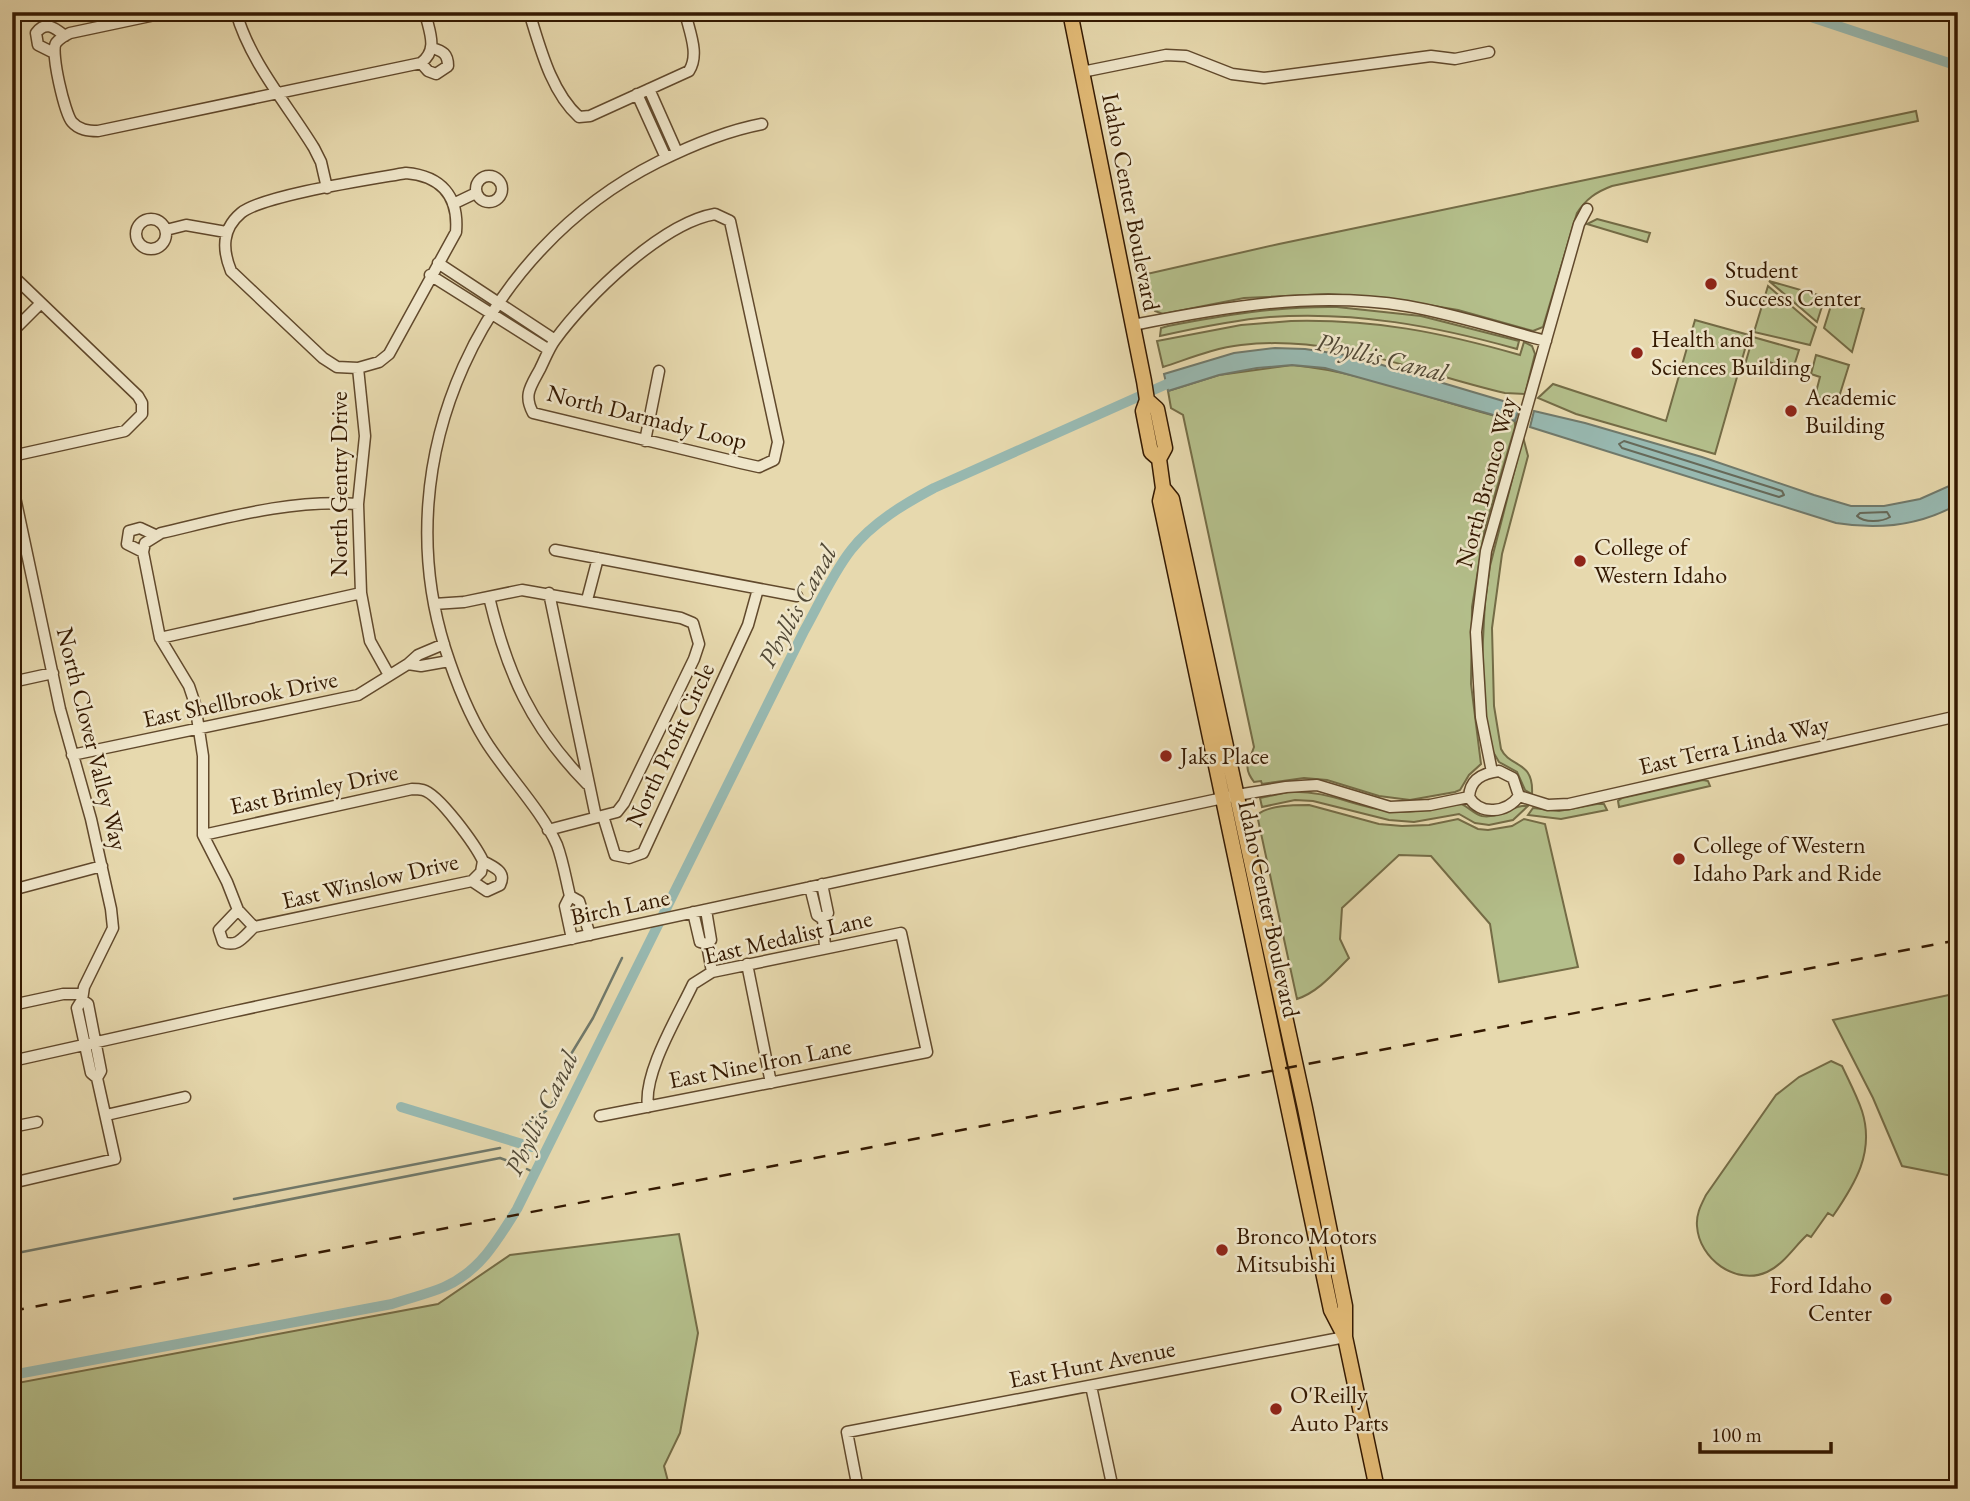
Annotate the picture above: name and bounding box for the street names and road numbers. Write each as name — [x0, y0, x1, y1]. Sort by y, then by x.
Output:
street label: Idaho Center Boulevard — [1095, 90, 1168, 314]
street label: North Darmady Loop — [544, 377, 750, 456]
street label: North Gentry Drive — [323, 391, 354, 577]
street label: North Bronco Way — [1448, 393, 1523, 571]
street label: North Clover Valley Way — [50, 624, 135, 854]
street label: North Profit Circle — [618, 658, 721, 832]
street label: East Shellbrook Drive — [140, 663, 340, 734]
street label: East Terra Linda Way — [1636, 707, 1833, 781]
street label: East Brimley Drive — [227, 756, 401, 821]
street label: Idaho Center Boulevard — [1231, 797, 1308, 1021]
street label: East Winslow Drive — [279, 845, 461, 916]
street label: Birch Lane — [567, 881, 672, 932]
street label: East Medalist Lane — [701, 902, 875, 971]
street label: East Nine Iron Lane — [666, 1030, 854, 1095]
street label: East Hunt Avenue — [1006, 1332, 1178, 1395]

